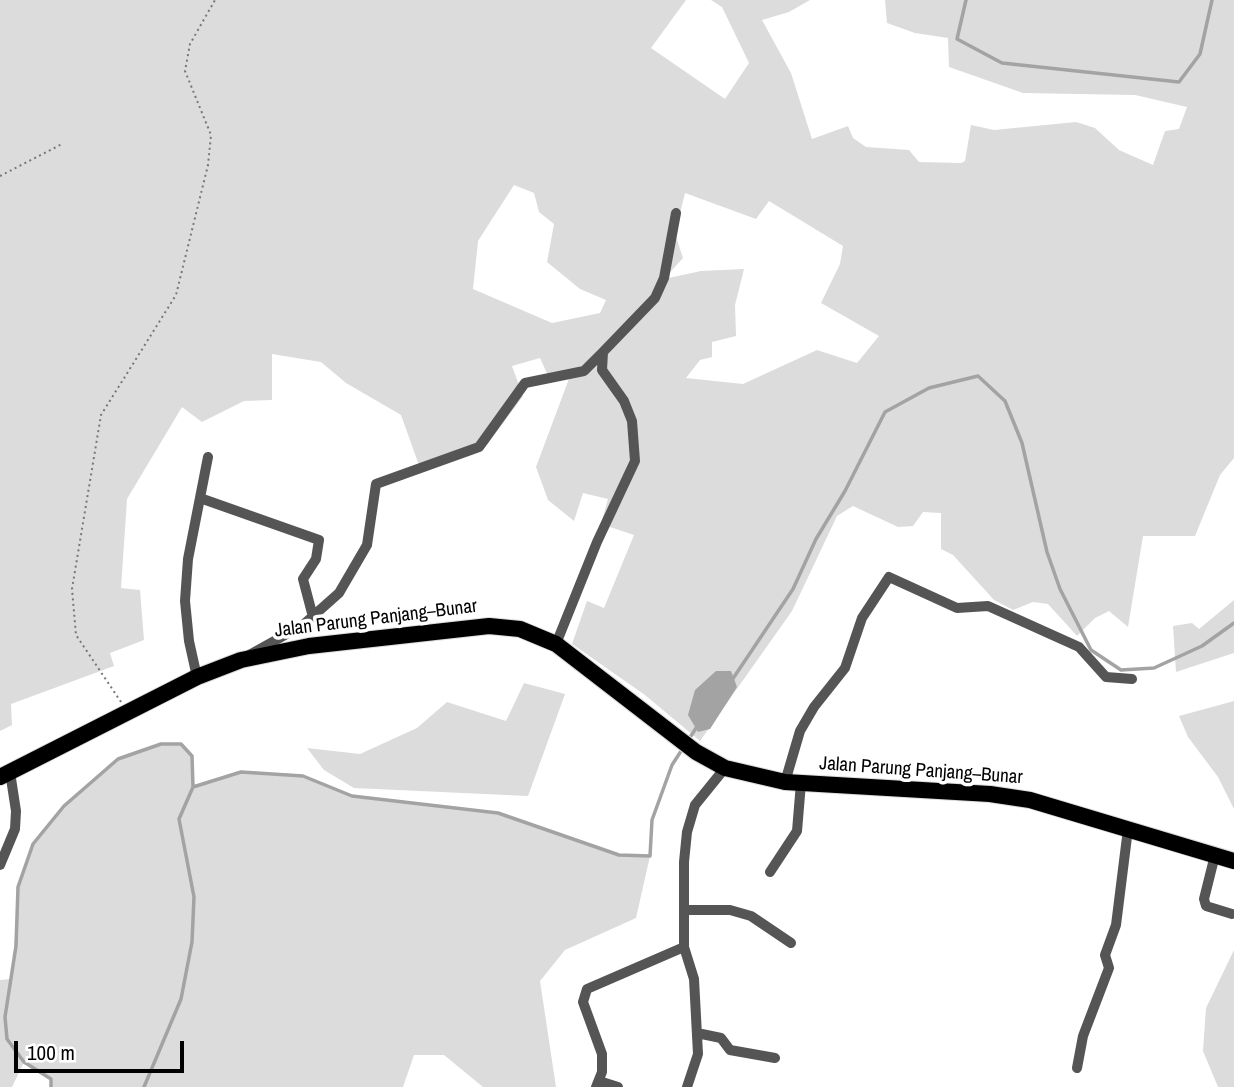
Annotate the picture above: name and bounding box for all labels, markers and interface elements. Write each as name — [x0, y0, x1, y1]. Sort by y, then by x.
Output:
street label: Jalan Parung Panjang–Bunar — [274, 595, 478, 643]
street label: Jalan Parung Panjang–Bunar — [819, 753, 1023, 789]
scale bar — [18, 1028, 187, 1072]
text: 100 m — [27, 1038, 75, 1067]

